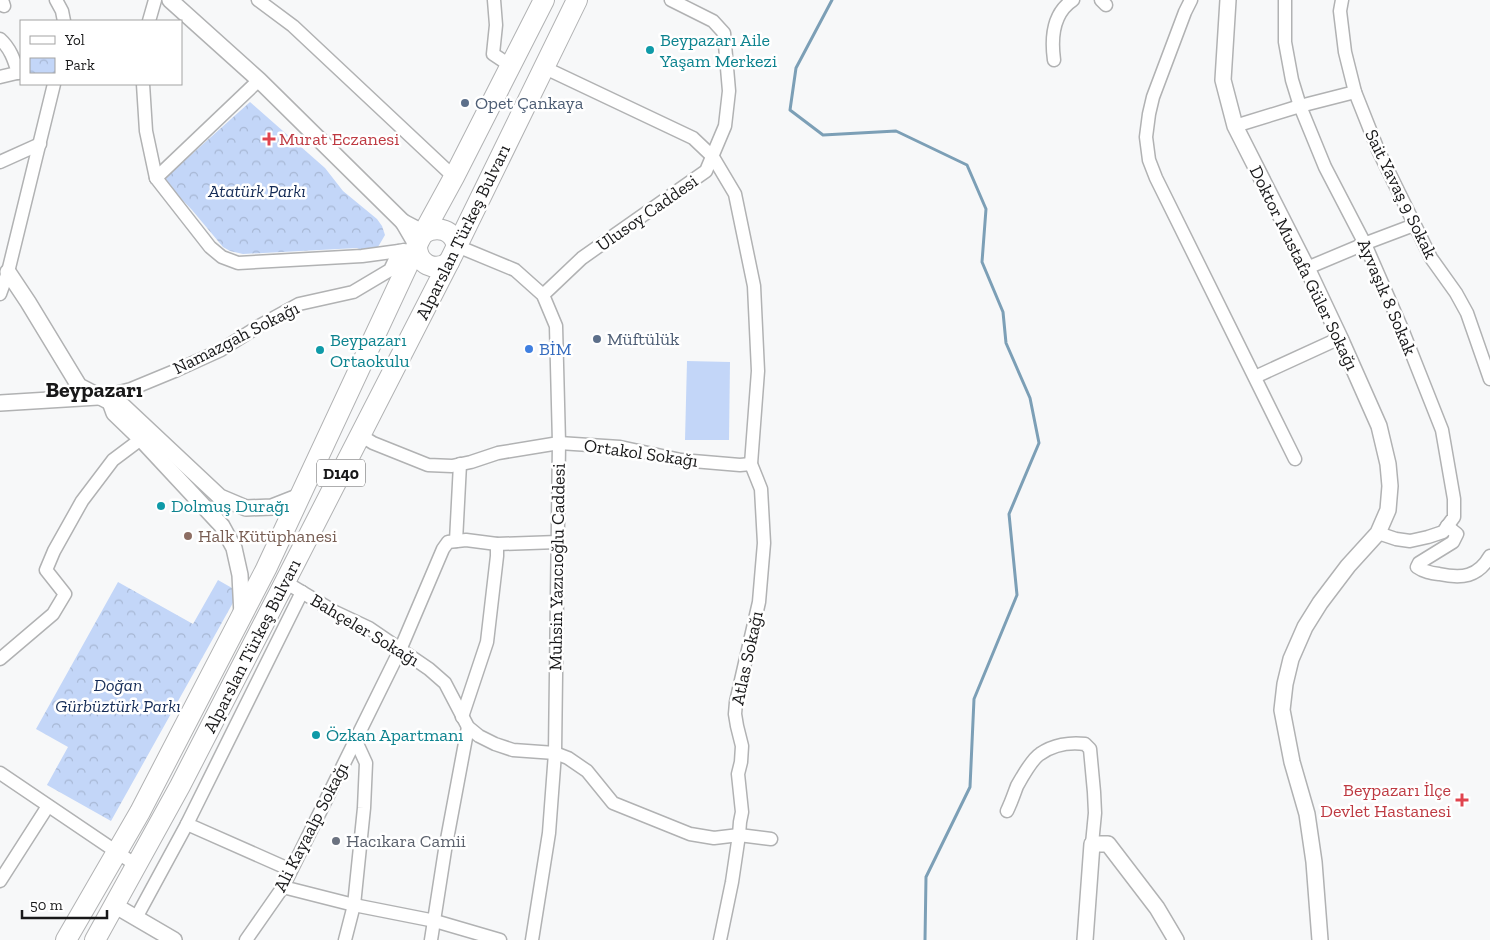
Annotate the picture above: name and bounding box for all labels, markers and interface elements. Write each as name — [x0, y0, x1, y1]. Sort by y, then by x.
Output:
legend — [20, 20, 182, 85]
place label: Beypazarı Aile Yaşam Merkezi — [659, 29, 777, 72]
text: Yol — [64, 31, 85, 49]
marker: Beypazarı Aile Yaşam Merkezi — [644, 44, 656, 56]
text: Park — [65, 56, 95, 74]
place label: Opet Çankaya — [475, 92, 584, 114]
marker: Opet Çankaya — [459, 97, 471, 109]
street label: Sait Yavaş 9 Sokak — [1360, 126, 1442, 263]
place label: Murat Eczanesi — [279, 128, 399, 150]
marker: Murat Eczanesi — [263, 133, 275, 145]
street label: Alparslan Türkeş Bulvarı — [411, 141, 515, 323]
street label: Doktor Mustafa Güler Sokağı — [1245, 162, 1363, 374]
street label: Ulusoy Caddesi — [592, 170, 702, 256]
park label: Atatürk Parkı — [207, 180, 306, 202]
street label: Ayvaşık 8 Sokak — [1353, 235, 1422, 359]
street label: Namazgah Sokağı — [169, 297, 303, 379]
place label: Müftülük — [607, 328, 680, 350]
place label: Beypazarı Ortaokulu — [330, 329, 410, 372]
marker: Müftülük — [591, 333, 603, 345]
place label: BİM — [539, 338, 572, 360]
marker: BİM — [523, 343, 535, 355]
marker: Beypazarı Ortaokulu — [314, 344, 326, 356]
district label: Beypazarı — [45, 376, 143, 403]
street label: Ortakol Sokağı — [583, 434, 699, 472]
road number: D140 — [317, 459, 365, 486]
street label: Muhsin Yazıcıoğlu Caddesi — [544, 463, 570, 671]
place label: Dolmuş Durağı — [171, 495, 289, 517]
marker: Dolmuş Durağı — [155, 500, 167, 512]
place label: Halk Kütüphanesi — [198, 525, 337, 547]
marker: Halk Kütüphanesi — [182, 530, 194, 542]
street label: Alparslan Türkeş Bulvarı — [199, 555, 305, 737]
street label: Bahçeler Sokağı — [307, 589, 423, 671]
street label: Atlas Sokağı — [726, 609, 768, 707]
park label: Doğan Gürbüztürk Parkı — [55, 674, 181, 717]
place label: Özkan Apartmanı — [326, 724, 463, 746]
marker: Özkan Apartmanı — [310, 729, 322, 741]
street label: Ali Kayaalp Sokağı — [269, 758, 353, 896]
place label: Beypazarı İlçe Devlet Hastanesi — [1320, 779, 1451, 822]
marker: Beypazarı İlçe Devlet Hastanesi — [1455, 793, 1469, 807]
place label: Hacıkara Camii — [346, 830, 466, 852]
marker: Hacıkara Camii — [330, 835, 342, 847]
scale bar — [22, 888, 108, 920]
text: 50 m — [30, 896, 63, 914]

